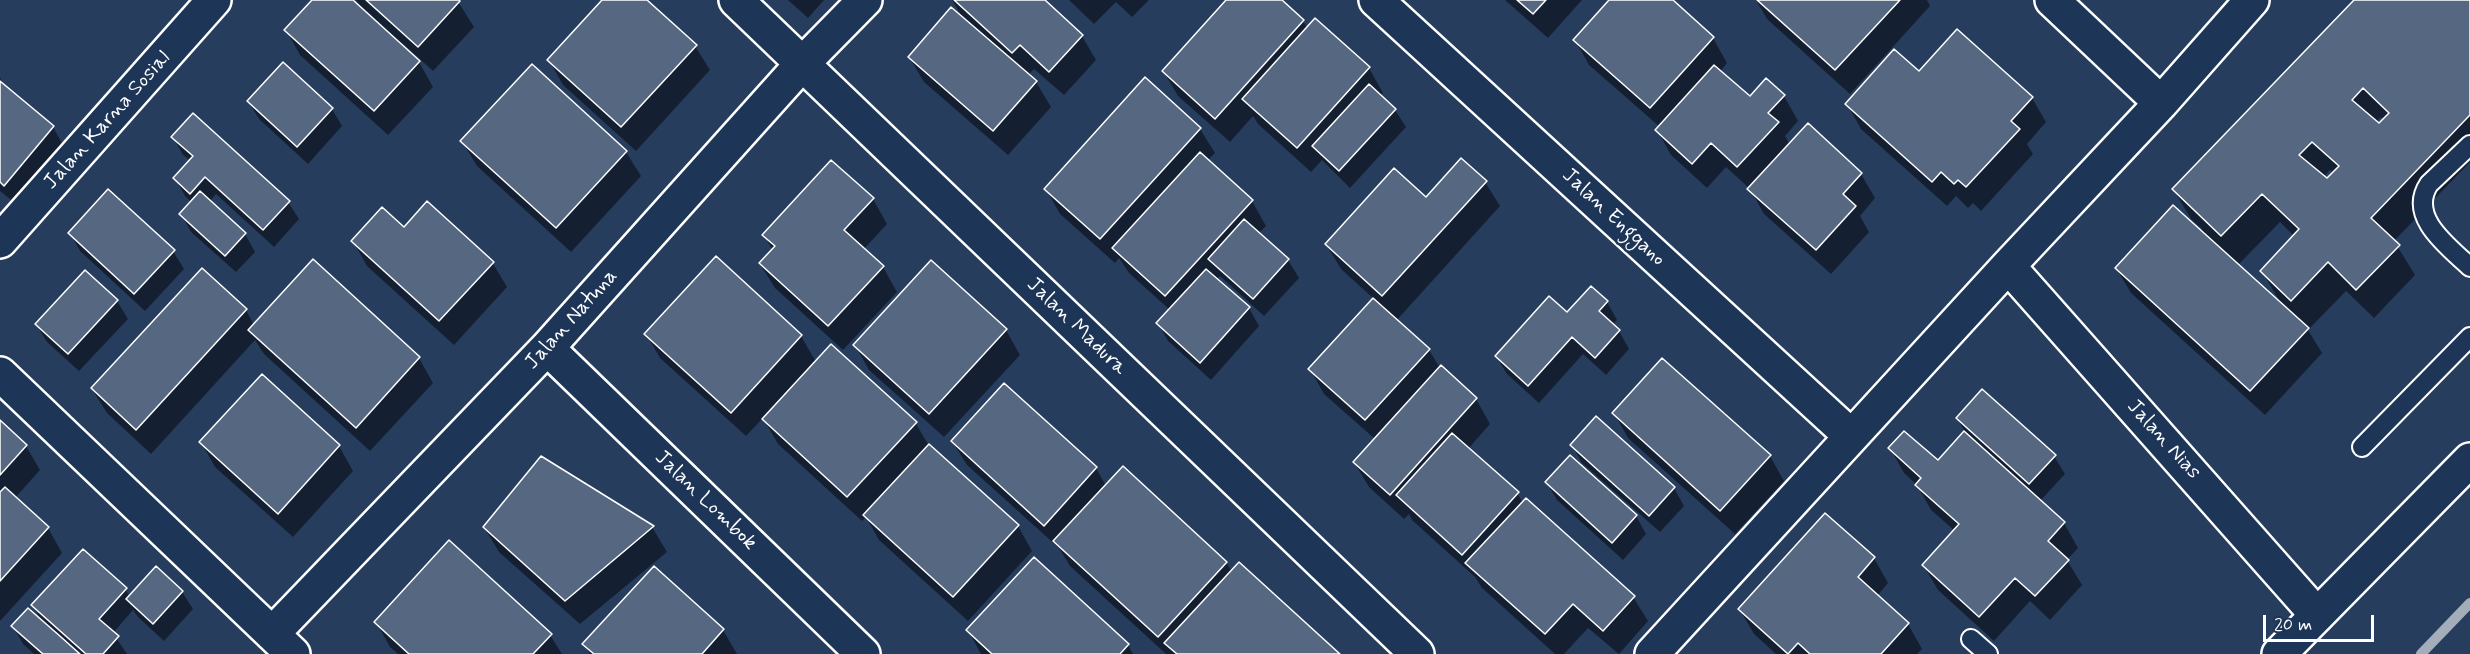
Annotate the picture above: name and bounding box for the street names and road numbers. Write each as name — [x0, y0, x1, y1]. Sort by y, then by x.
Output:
street label: Jalan Karna Sosial — [39, 47, 177, 195]
street label: Jalan Enggano — [1556, 164, 1670, 272]
street label: Jalan Natuna — [520, 265, 624, 375]
street label: Jalan Madura — [1021, 273, 1131, 381]
street label: Jalan Nias — [2121, 395, 2205, 485]
street label: Jalan Lombok — [648, 446, 762, 556]

